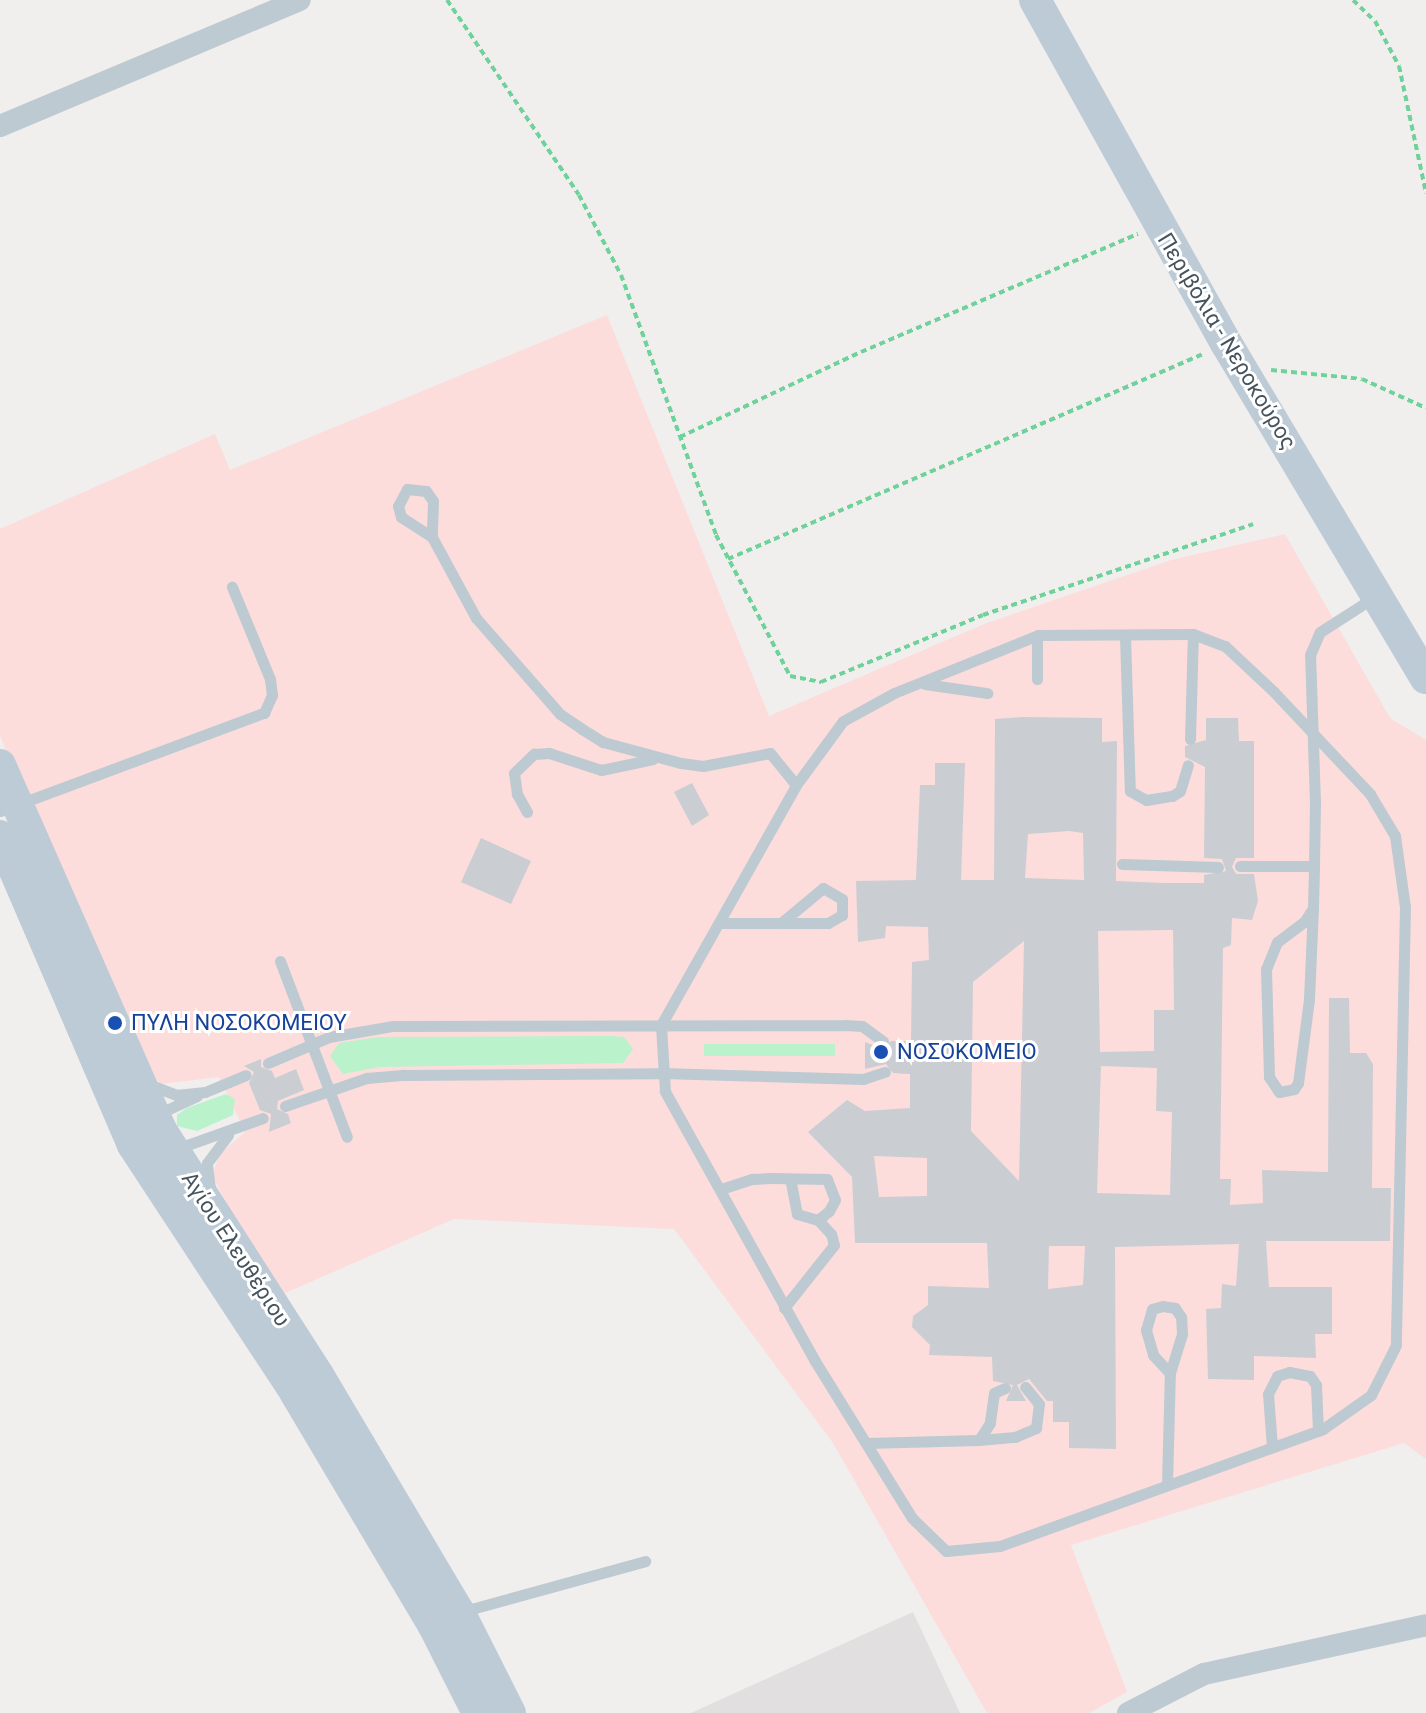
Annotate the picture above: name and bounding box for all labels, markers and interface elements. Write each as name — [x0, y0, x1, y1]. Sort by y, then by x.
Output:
street label: Περιβόλια - Νεροκούρος — [1152, 228, 1302, 454]
place label: ΠΥΛΗ ΝΟΣΟΚΟΜΕΙΟΥ — [131, 1010, 347, 1036]
marker: ΠΥΛΗ ΝΟΣΟΚΟΜΕΙΟΥ — [106, 1014, 124, 1032]
place label: ΝΟΣΟΚΟΜΕΙΟ — [897, 1039, 1037, 1065]
marker: ΝΟΣΟΚΟΜΕΙΟ — [872, 1043, 890, 1061]
street label: Αγίου Ελευθέριου — [176, 1167, 296, 1331]

